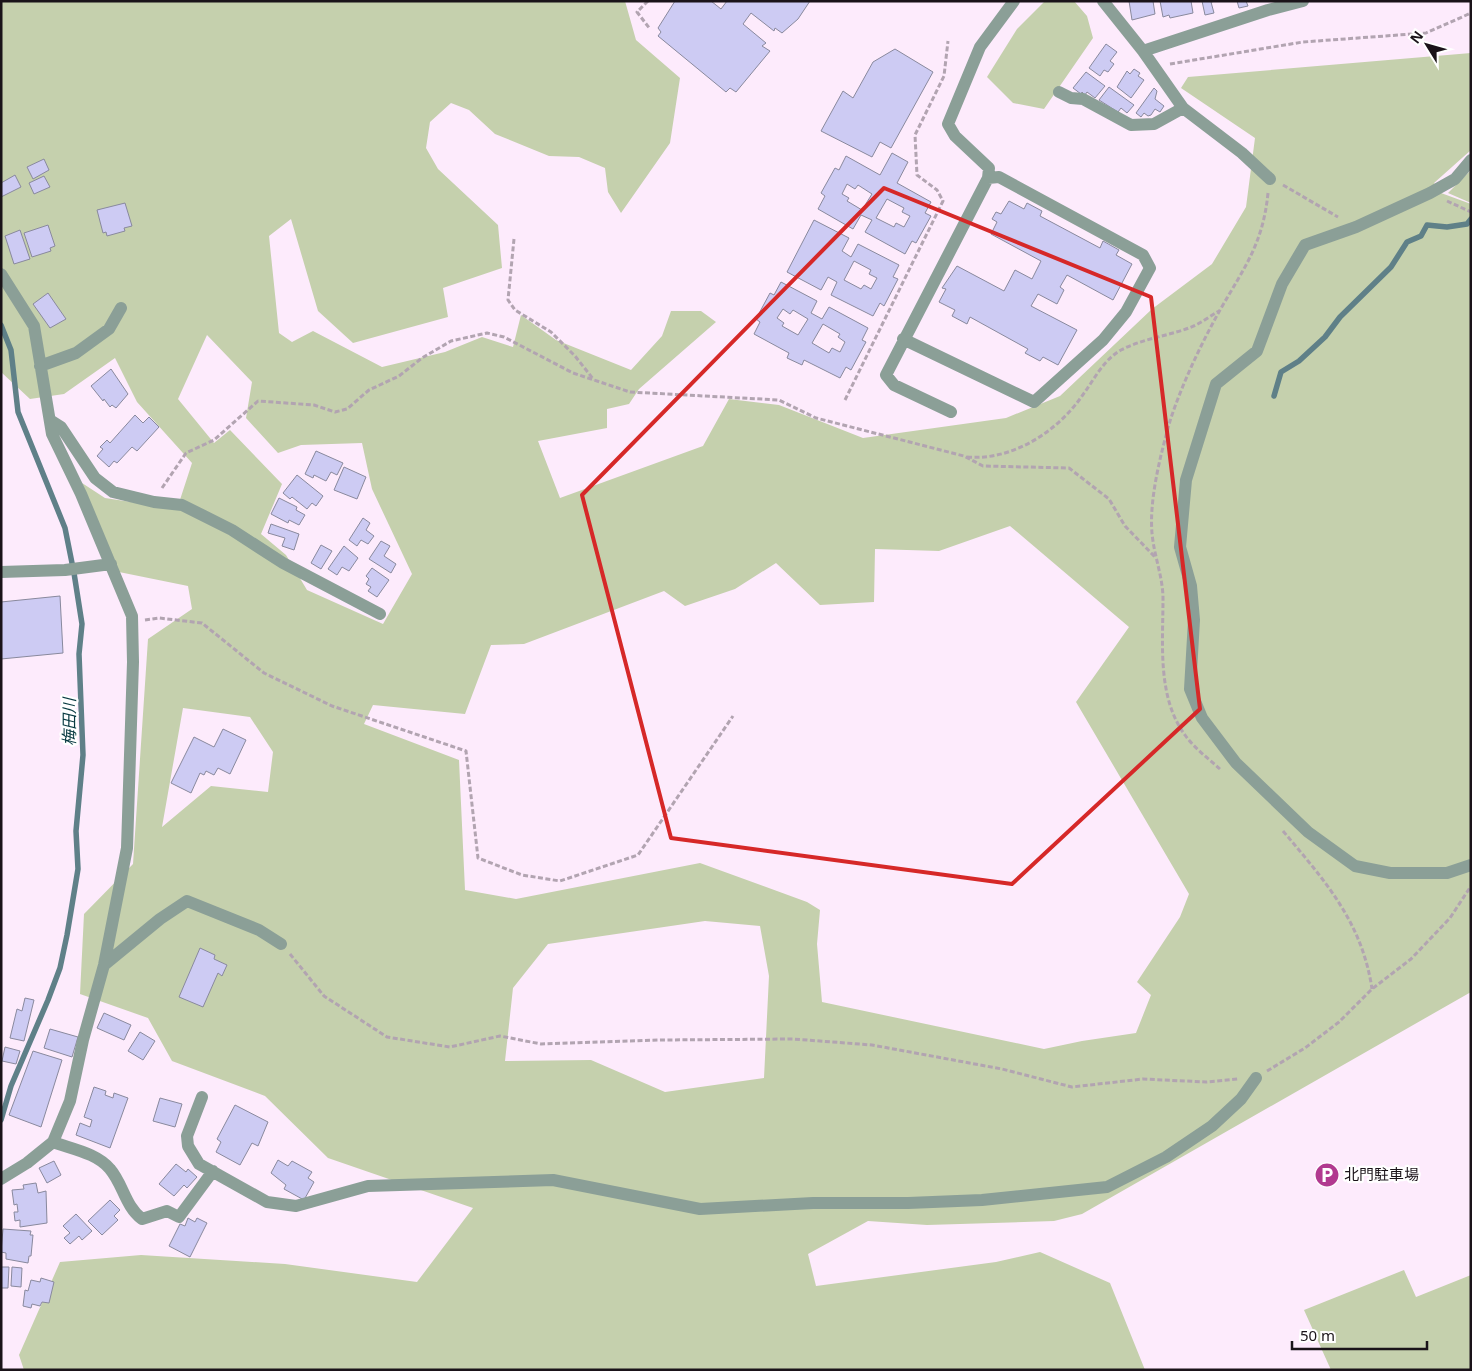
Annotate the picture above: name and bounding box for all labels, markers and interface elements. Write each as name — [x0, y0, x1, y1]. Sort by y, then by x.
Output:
north arrow — [1402, 20, 1452, 70]
text: N — [1405, 27, 1427, 47]
water label: 梅田川 — [58, 696, 80, 746]
parking icon: 北門駐車場 — [1314, 1162, 1340, 1188]
place label: 北門駐車場 — [1344, 1164, 1419, 1184]
scale bar — [1292, 1318, 1427, 1350]
text: 50 m — [1300, 1325, 1335, 1345]

